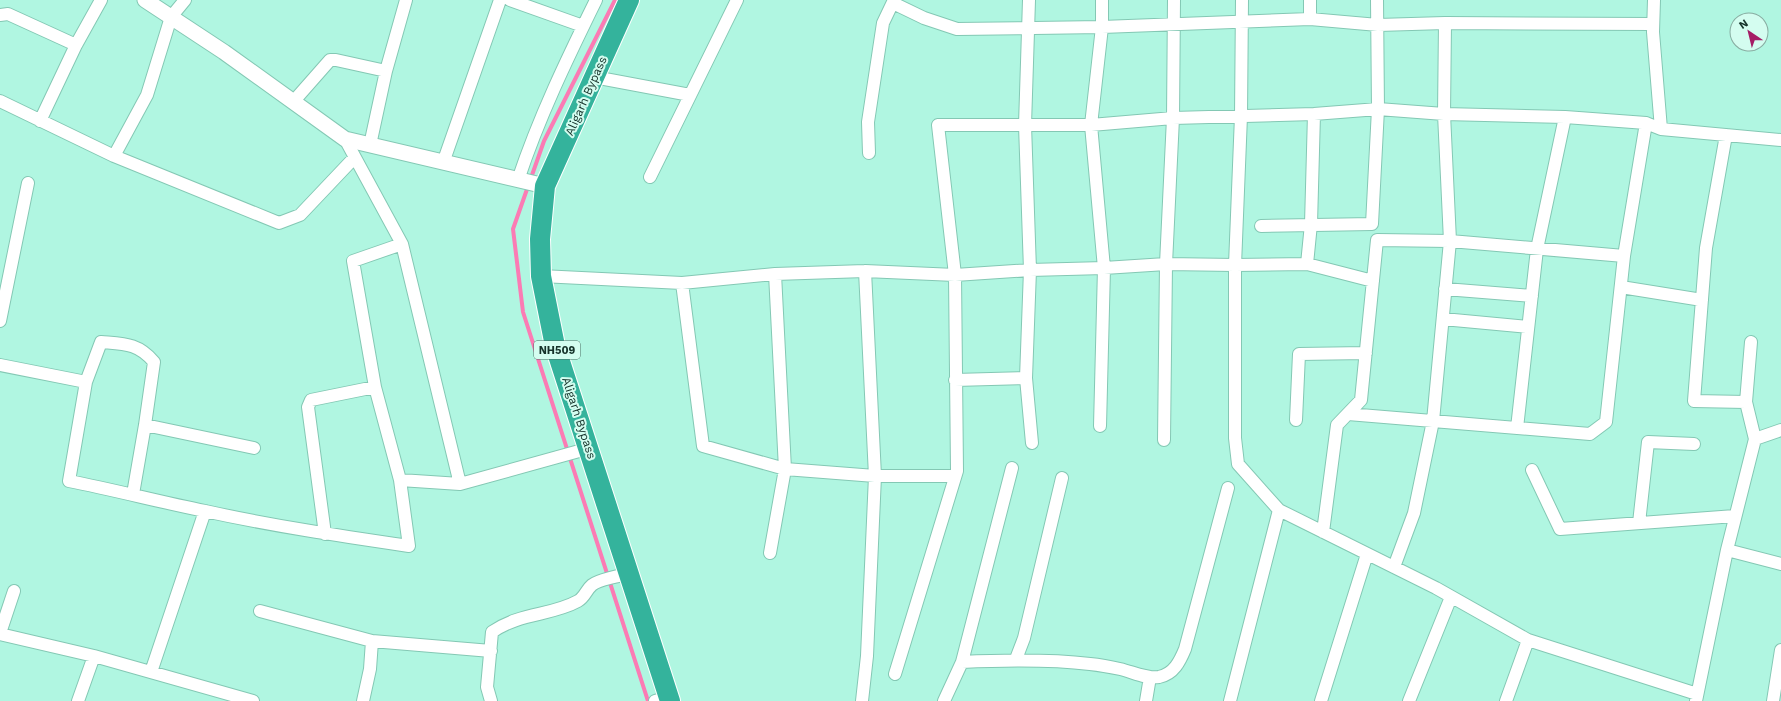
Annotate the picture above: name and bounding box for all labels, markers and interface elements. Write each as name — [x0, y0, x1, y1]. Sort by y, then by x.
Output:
north arrow — [1729, 12, 1769, 52]
text: N — [1736, 17, 1751, 32]
street label: Aligarh Bypass — [562, 54, 610, 138]
road number: NH509 — [534, 341, 580, 359]
street label: Aligarh Bypass — [559, 375, 599, 461]

